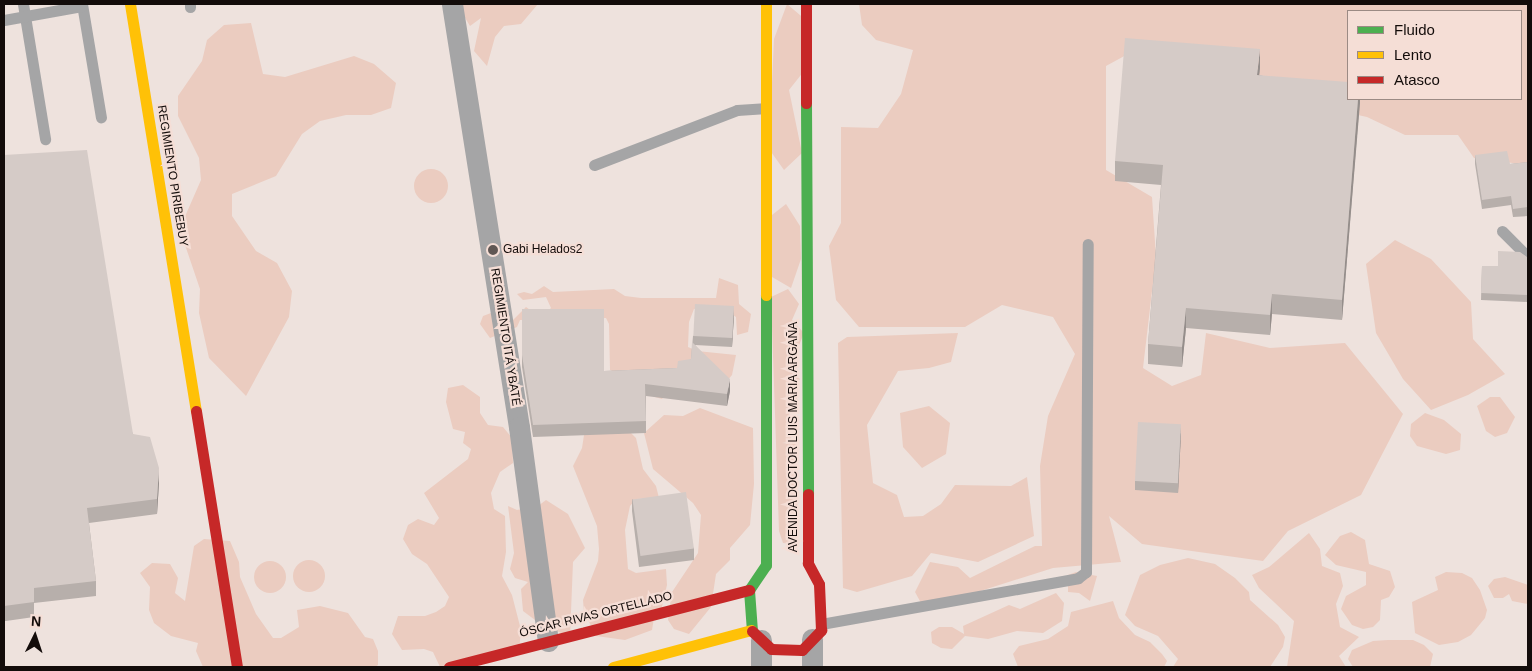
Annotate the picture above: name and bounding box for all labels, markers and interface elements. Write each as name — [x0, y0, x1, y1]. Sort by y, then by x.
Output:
legend — [1347, 10, 1522, 100]
text: Fluido — [1394, 21, 1435, 38]
text: Lento — [1394, 46, 1432, 63]
text: Atasco — [1394, 71, 1440, 88]
street label: REGIMIENTO PIRIBEBUY — [154, 104, 190, 248]
place label: Gabi Helados2 — [503, 243, 582, 257]
marker: Gabi Helados2 — [487, 244, 499, 256]
street label: REGIMIENTO ITÁ YBATÉ — [487, 267, 523, 407]
street label: AVENIDA DOCTOR LUIS MARIA ARGAÑA — [787, 321, 801, 553]
street label: ÓSCAR RIVAS ORTELLADO — [518, 589, 674, 641]
north arrow — [10, 611, 60, 661]
text: N — [30, 613, 42, 629]

